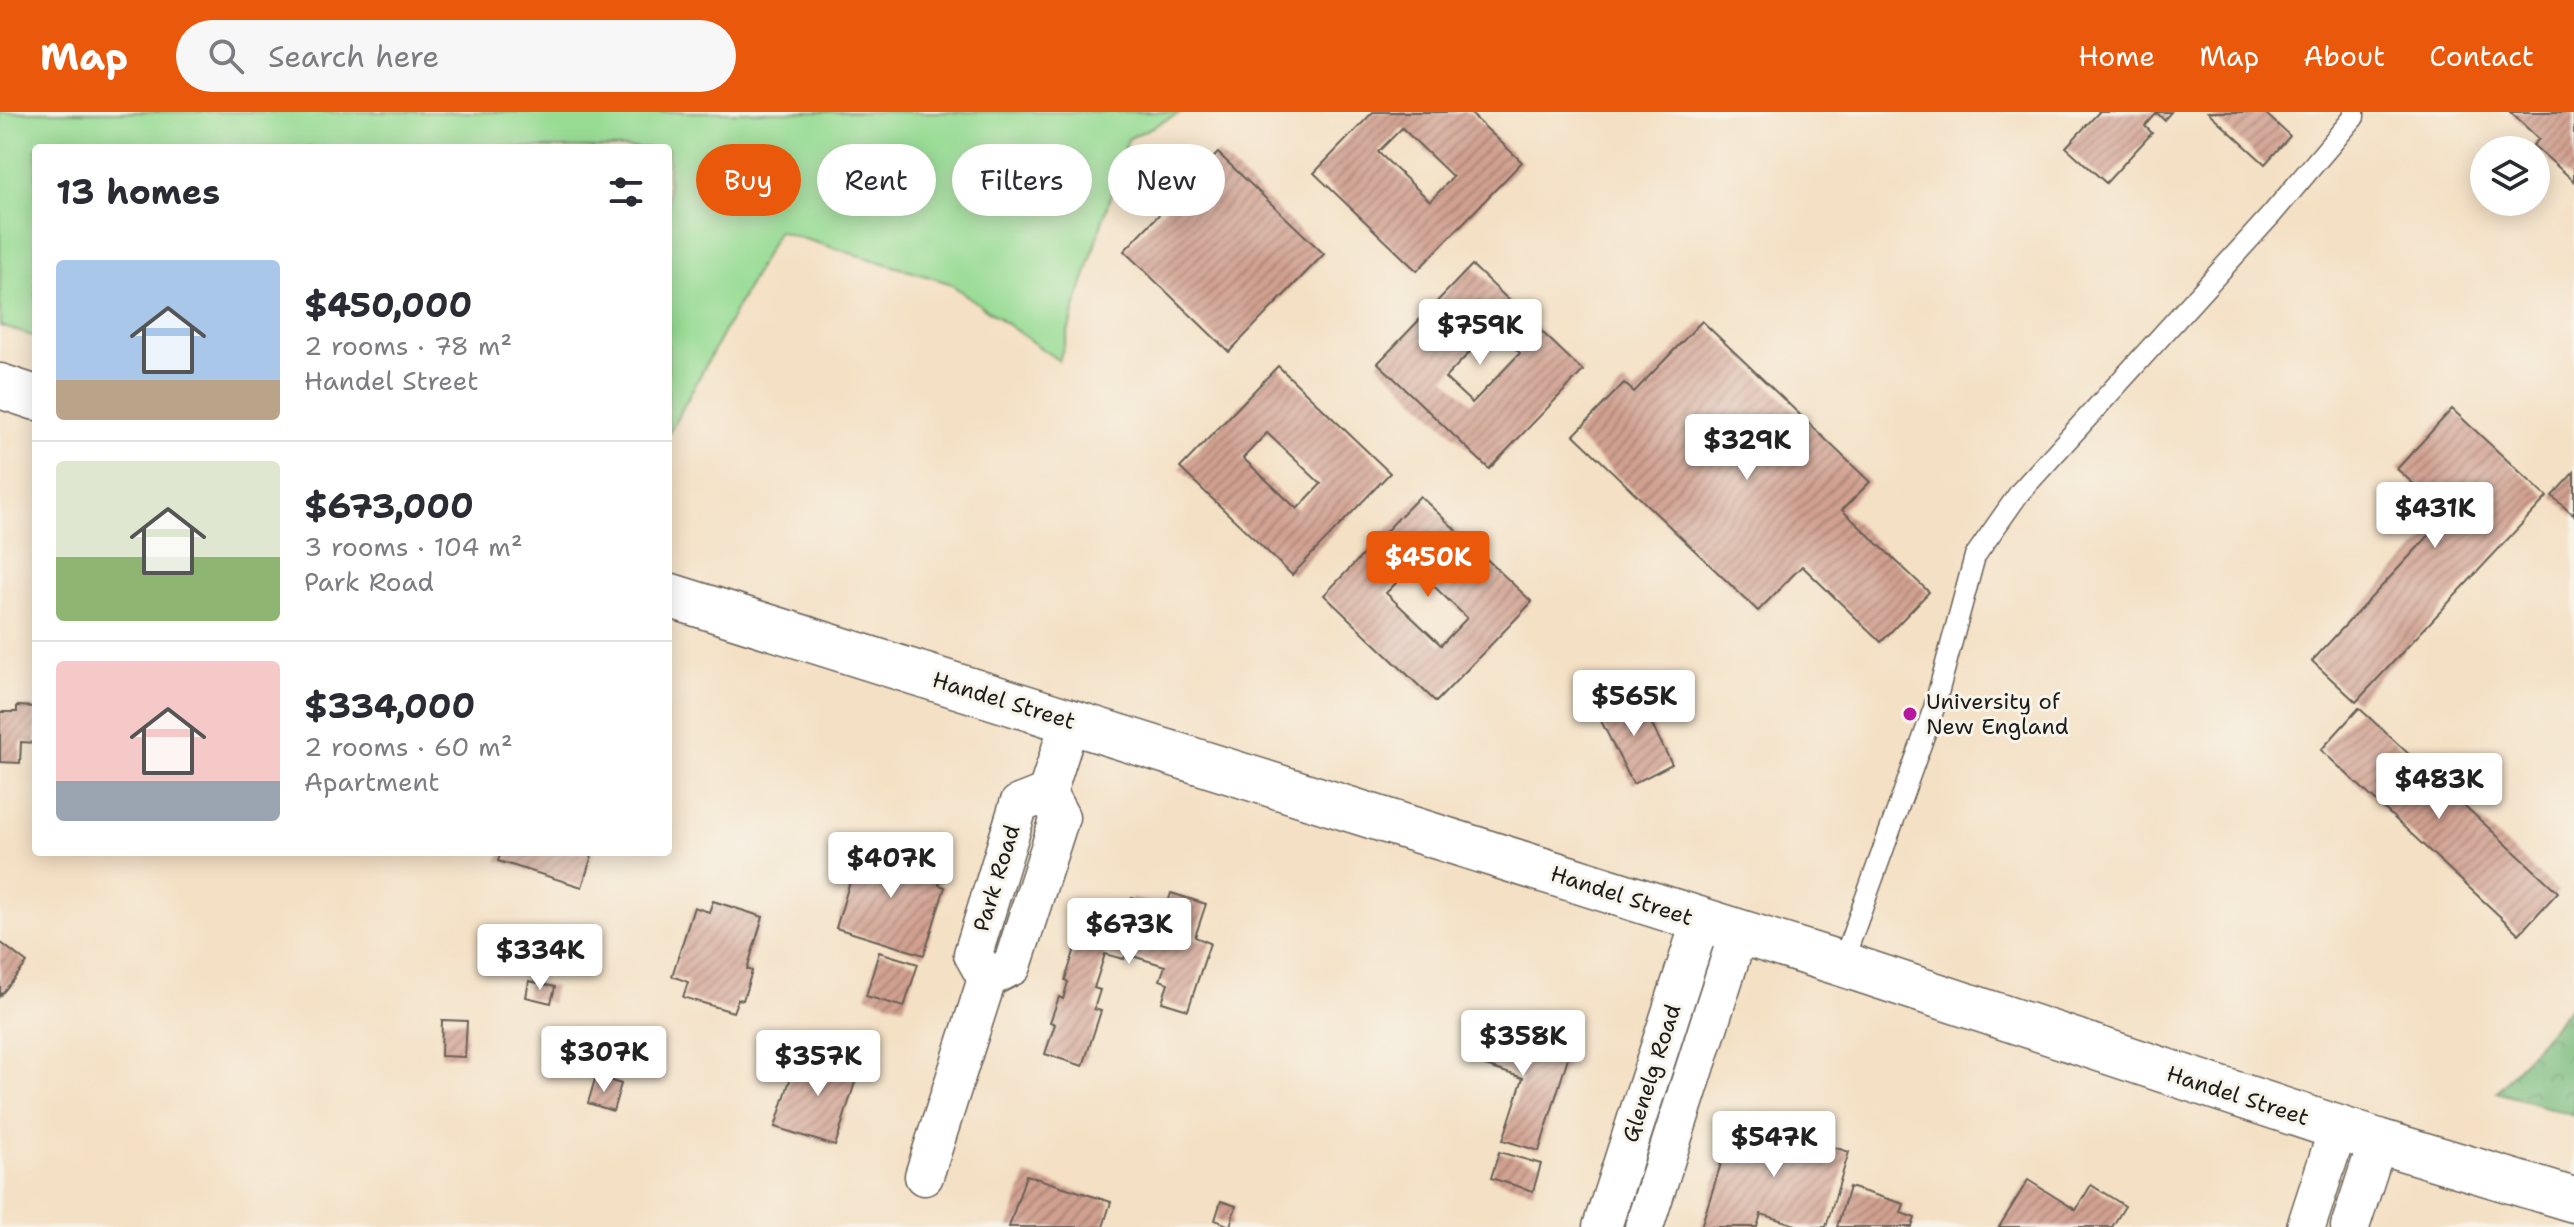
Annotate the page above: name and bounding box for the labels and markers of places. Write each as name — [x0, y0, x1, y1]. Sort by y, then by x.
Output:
pin: $759K — [1424, 299, 1536, 367]
pin: $329K — [1691, 414, 1803, 482]
pin: $431K — [2379, 482, 2491, 550]
pin: $450K — [1372, 531, 1484, 599]
pin: $565K — [1578, 670, 1690, 738]
place label: University of New England — [1926, 687, 2069, 741]
marker: University of New England — [1901, 705, 1919, 723]
pin: $483K — [2383, 753, 2495, 821]
pin: $407K — [835, 832, 947, 900]
pin: $673K — [1073, 898, 1185, 966]
pin: $334K — [484, 924, 596, 992]
pin: $358K — [1467, 1010, 1579, 1078]
pin: $307K — [548, 1026, 660, 1094]
pin: $357K — [762, 1030, 874, 1098]
pin: $547K — [1718, 1111, 1830, 1179]

